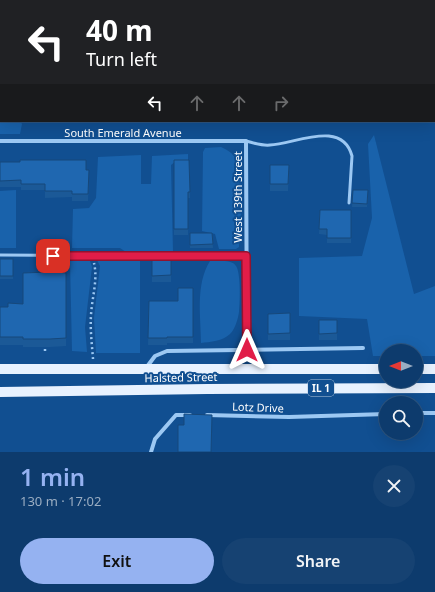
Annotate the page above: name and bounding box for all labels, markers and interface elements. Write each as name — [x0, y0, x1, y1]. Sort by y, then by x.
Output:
text: 40 m — [86, 11, 153, 49]
icon: left — [20, 16, 72, 68]
text: Turn left — [86, 47, 157, 71]
icon: left — [144, 92, 166, 114]
icon: ahead — [186, 92, 208, 114]
icon: ahead — [228, 92, 250, 114]
icon: right — [270, 92, 292, 114]
street label: South Emerald Avenue — [64, 125, 182, 140]
street label: West 139th Street — [230, 151, 245, 243]
pin — [36, 239, 70, 273]
icon: arrive — [42, 245, 64, 267]
position arrow — [226, 329, 268, 371]
north arrow — [379, 344, 423, 388]
map controls — [379, 344, 423, 440]
street label: Halsted Street — [144, 369, 218, 385]
road number: IL 1 — [308, 380, 334, 396]
button: search — [379, 396, 423, 440]
street label: Lotz Drive — [232, 399, 284, 415]
text: 1 min — [20, 460, 85, 493]
button: close — [373, 465, 415, 507]
text: 130 m · 17:02 — [20, 492, 101, 510]
button: Exit — [20, 538, 214, 584]
button: Share — [222, 538, 415, 584]

